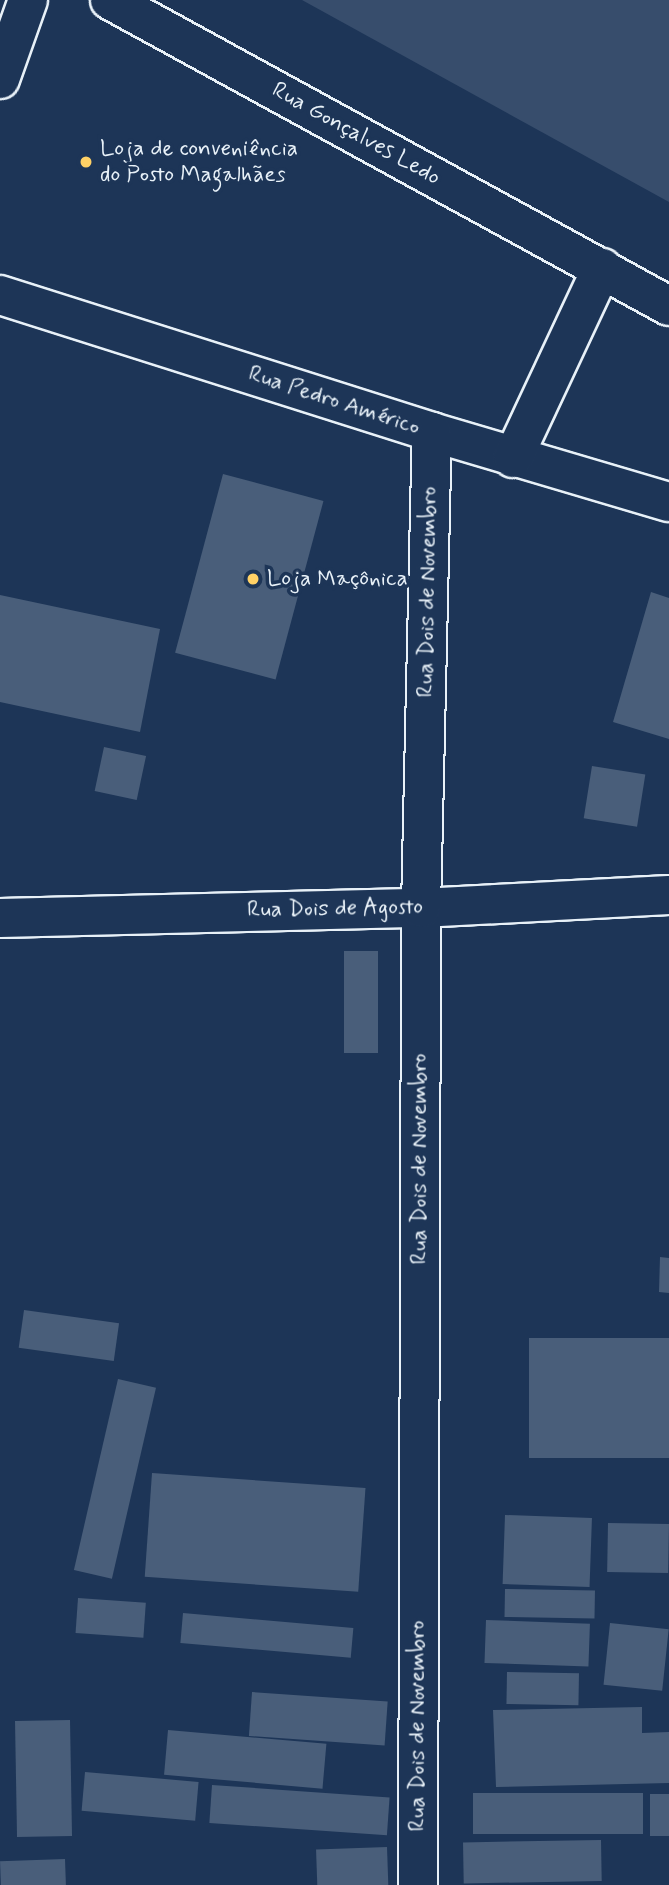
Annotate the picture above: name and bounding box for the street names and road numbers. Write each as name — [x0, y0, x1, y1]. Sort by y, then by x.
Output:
street label: Rua Gonçalves Ledo — [267, 76, 445, 192]
street label: Rua Pedro Américo — [245, 360, 423, 442]
street label: Rua Dois de Novembro — [412, 486, 444, 698]
street label: Rua Dois de Agosto — [247, 894, 423, 924]
street label: Rua Dois de Novembro — [406, 1053, 434, 1265]
street label: Rua Dois de Novembro — [404, 1620, 432, 1832]

